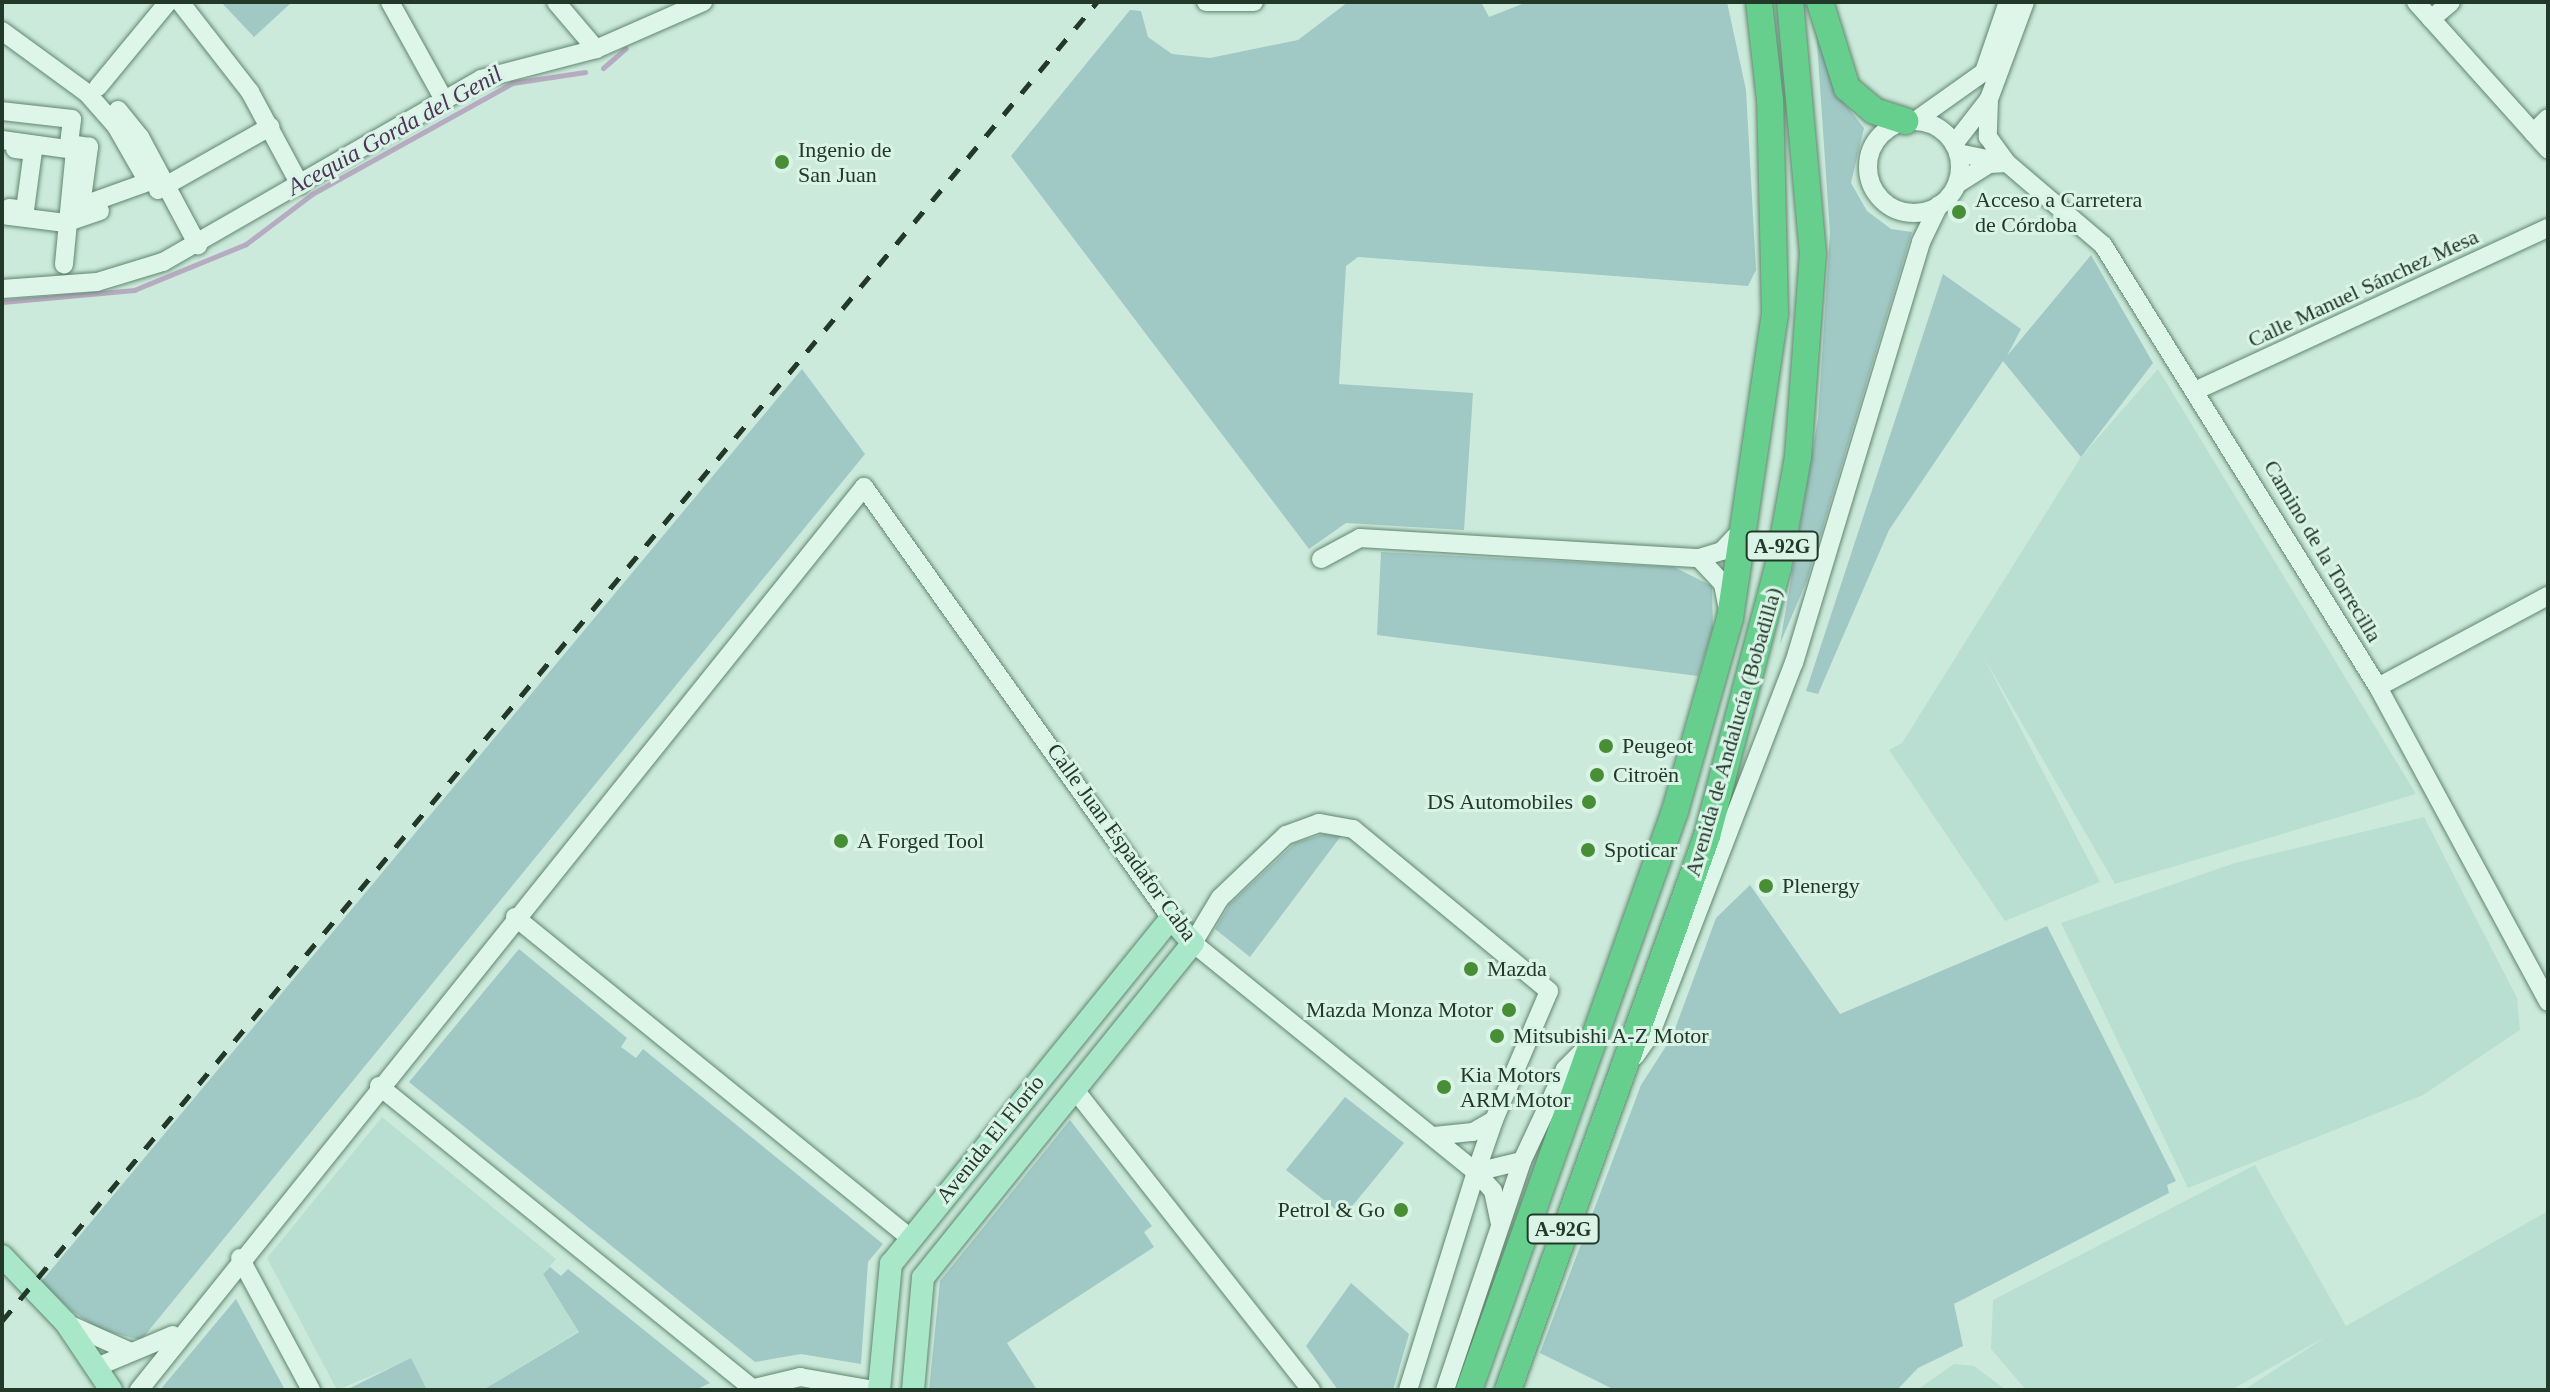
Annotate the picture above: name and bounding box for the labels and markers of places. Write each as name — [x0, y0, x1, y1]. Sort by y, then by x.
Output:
place label: Ingenio de San Juan — [798, 136, 891, 188]
marker: Ingenio de San Juan — [773, 153, 791, 171]
place label: Acceso a Carretera de Córdoba — [1975, 186, 2142, 238]
marker: Acceso a Carretera de Córdoba — [1950, 203, 1968, 221]
place label: Peugeot — [1622, 733, 1693, 759]
marker: Peugeot — [1597, 737, 1615, 755]
place label: Citroën — [1613, 762, 1679, 788]
marker: Citroën — [1588, 766, 1606, 784]
place label: DS Automobiles — [1426, 789, 1573, 815]
marker: DS Automobiles — [1580, 793, 1598, 811]
place label: A Forged Tool — [857, 828, 986, 854]
marker: A Forged Tool — [832, 832, 850, 850]
place label: Spoticar — [1604, 837, 1677, 863]
marker: Spoticar — [1579, 841, 1597, 859]
place label: Plenergy — [1782, 873, 1860, 899]
marker: Plenergy — [1757, 877, 1775, 895]
place label: Mazda — [1487, 956, 1547, 982]
marker: Mazda — [1462, 960, 1480, 978]
place label: Mazda Monza Motor — [1306, 997, 1493, 1023]
marker: Mazda Monza Motor — [1500, 1001, 1518, 1019]
place label: Mitsubishi A-Z Motor — [1513, 1023, 1710, 1049]
marker: Mitsubishi A-Z Motor — [1488, 1027, 1506, 1045]
place label: Kia Motors ARM Motor — [1460, 1061, 1571, 1112]
marker: Kia Motors ARM Motor — [1435, 1078, 1453, 1096]
place label: Petrol & Go — [1277, 1197, 1385, 1223]
marker: Petrol & Go — [1392, 1201, 1410, 1219]

